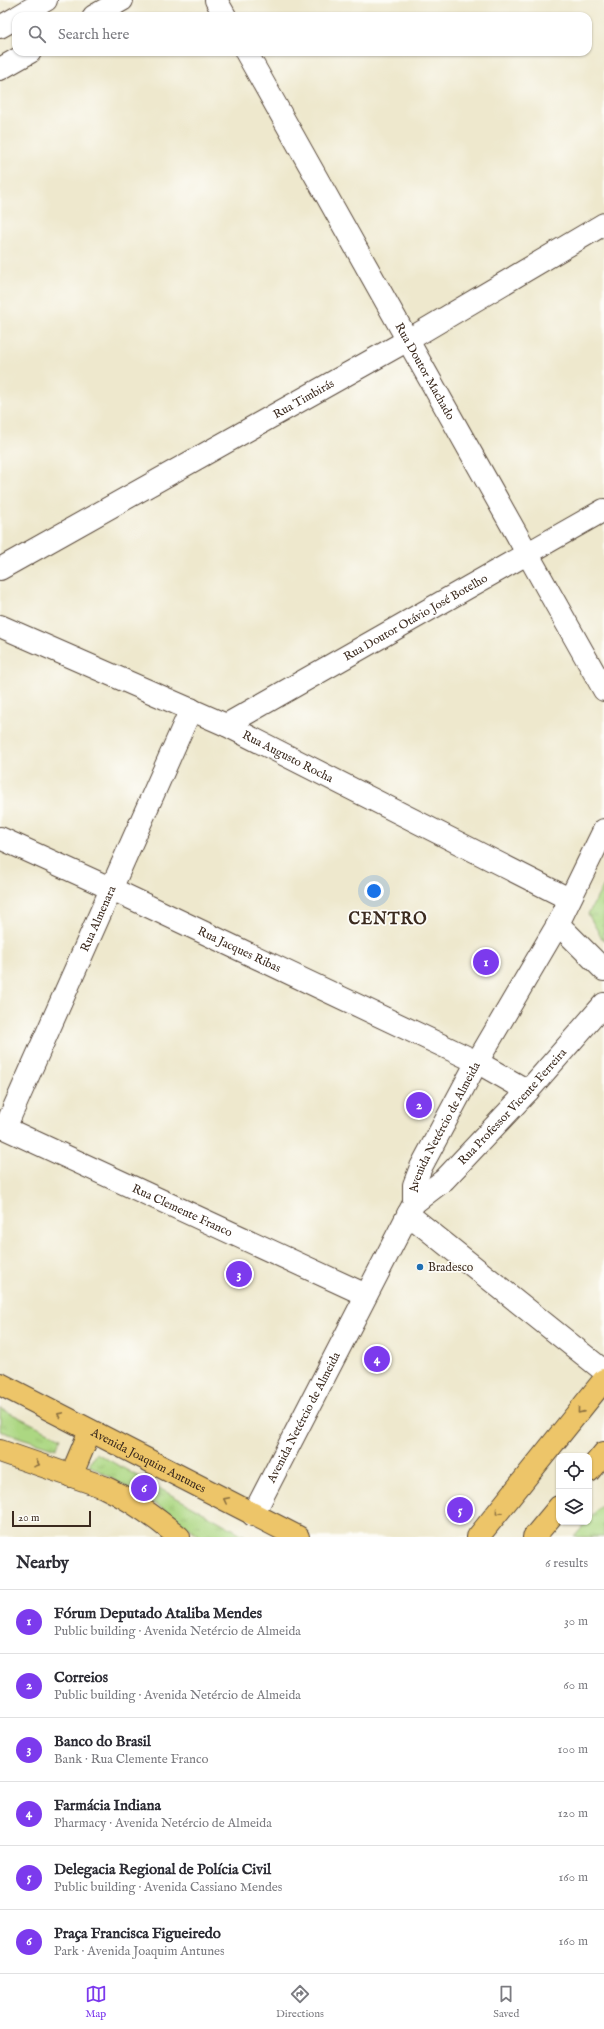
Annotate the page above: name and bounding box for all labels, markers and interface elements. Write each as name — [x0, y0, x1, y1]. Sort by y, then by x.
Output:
search box — [12, 12, 592, 56]
icon: search — [26, 23, 48, 45]
text: Search here — [58, 25, 129, 44]
street label: Rua Doutor Machado — [392, 320, 459, 423]
street label: Rua Timbirás — [270, 376, 337, 422]
street label: Rua Doutor Otávio José Botelho — [341, 570, 491, 664]
street label: Rua Augusto Rocha — [240, 727, 336, 786]
your location — [364, 881, 384, 901]
street label: Rua Almenara — [77, 883, 119, 954]
district label: CENTRO — [348, 910, 428, 930]
street label: Rua Jacques Ribas — [195, 923, 284, 976]
pin: 1 — [473, 947, 499, 977]
street label: Rua Professor Vicente Ferreira — [455, 1044, 570, 1168]
street label: Avenida Netércio de Almeida — [407, 1059, 484, 1194]
pin: 2 — [406, 1090, 432, 1120]
street label: Rua Clemente Franco — [130, 1181, 236, 1240]
pin: 3 — [226, 1259, 252, 1289]
place label: Bradesco — [428, 1260, 474, 1275]
marker: Bradesco — [415, 1262, 425, 1272]
pin: 4 — [364, 1344, 390, 1374]
street label: Avenida Netércio de Almeida — [263, 1349, 344, 1486]
one-way arrow — [577, 1406, 584, 1413]
one-way arrow — [57, 1412, 64, 1420]
street label: Avenida Joaquim Antunes — [88, 1424, 208, 1496]
map controls — [556, 1453, 592, 1525]
button: locate — [556, 1453, 592, 1489]
one-way arrow — [33, 1459, 40, 1467]
pin: 6 — [131, 1473, 157, 1503]
button: layers — [556, 1489, 592, 1525]
pin: 5 — [447, 1495, 473, 1525]
one-way arrow — [222, 1498, 230, 1505]
one-way arrow — [496, 1508, 503, 1515]
scale bar — [12, 1509, 91, 1528]
text: 20 m — [18, 1511, 39, 1525]
text: Nearby — [16, 1553, 69, 1574]
text: 6 results — [545, 1555, 588, 1572]
text: Fórum Deputado Ataliba Mendes — [54, 1604, 262, 1623]
text: 1 — [27, 1613, 31, 1630]
text: 30 m — [564, 1613, 588, 1630]
text: Public building · Avenida Netércio de Almeida — [54, 1623, 301, 1640]
text: Correios — [54, 1668, 108, 1687]
text: 2 — [26, 1677, 32, 1694]
text: 60 m — [563, 1677, 588, 1694]
text: Public building · Avenida Netércio de Almeida — [54, 1687, 301, 1704]
text: Banco do Brasil — [54, 1732, 151, 1751]
text: 3 — [27, 1741, 31, 1758]
text: 100 m — [558, 1741, 588, 1758]
text: Bank · Rua Clemente Franco — [54, 1751, 209, 1768]
text: Farmácia Indiana — [54, 1796, 161, 1815]
text: 4 — [26, 1805, 32, 1822]
text: 120 m — [558, 1805, 588, 1822]
text: Pharmacy · Avenida Netércio de Almeida — [54, 1815, 272, 1832]
text: Delegacia Regional de Polícia Civil — [54, 1860, 271, 1879]
text: 5 — [27, 1869, 31, 1886]
text: 160 m — [558, 1869, 588, 1886]
text: Public building · Avenida Cassiano Mendes — [54, 1879, 282, 1896]
text: Praça Francisca Figueiredo — [54, 1924, 221, 1943]
text: 6 — [26, 1933, 32, 1950]
text: 160 m — [558, 1933, 588, 1950]
text: Park · Avenida Joaquim Antunes — [54, 1943, 225, 1960]
tab: Map — [85, 1983, 107, 2021]
tab: Directions — [276, 1983, 324, 2021]
tab: Saved — [493, 1983, 519, 2021]

